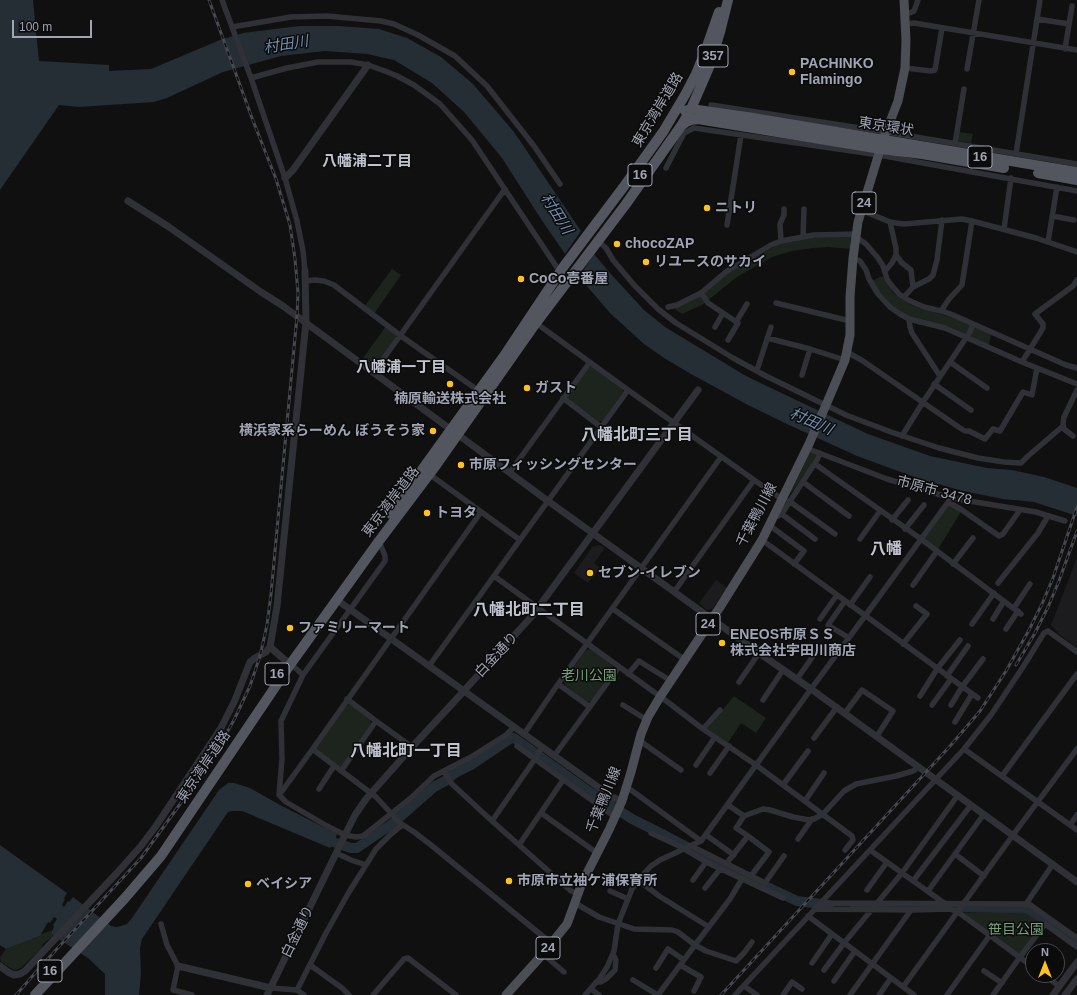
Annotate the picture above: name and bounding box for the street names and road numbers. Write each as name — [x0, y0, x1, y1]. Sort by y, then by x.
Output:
road number: 357 — [698, 45, 728, 67]
street label: 東京湾岸道路 — [629, 70, 687, 150]
street label: 東京環状 — [857, 114, 915, 140]
road number: 16 — [968, 146, 992, 168]
road number: 16 — [628, 164, 652, 186]
road number: 24 — [852, 192, 876, 214]
street label: 東京湾岸道路 — [359, 463, 423, 541]
street label: 市原市 3478 — [895, 473, 973, 509]
street label: 千葉鴨川線 — [733, 480, 781, 550]
road number: 24 — [696, 613, 720, 635]
street label: 白金通り — [472, 629, 522, 681]
road number: 16 — [265, 663, 289, 685]
street label: 東京湾岸道路 — [174, 727, 234, 807]
street label: 千葉鴨川線 — [583, 764, 625, 836]
street label: 白金通り — [278, 903, 318, 961]
road number: 24 — [536, 937, 560, 959]
road number: 16 — [38, 960, 62, 982]

